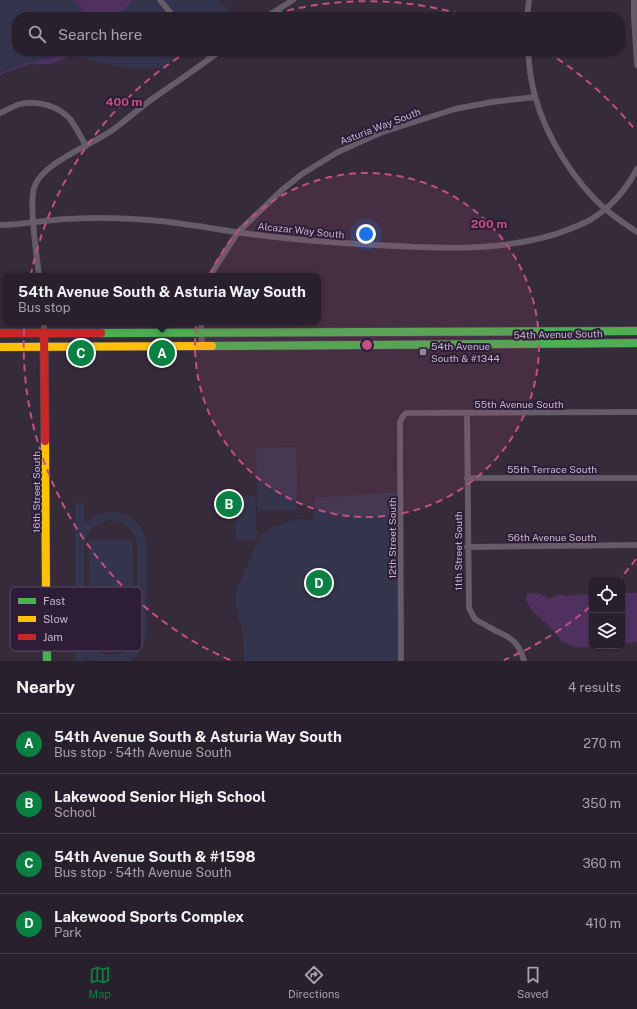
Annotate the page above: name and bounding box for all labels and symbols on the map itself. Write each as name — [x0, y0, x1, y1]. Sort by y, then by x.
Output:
text: 400 m — [106, 95, 143, 109]
street label: Asturia Way South — [338, 105, 422, 147]
text: 200 m — [471, 217, 507, 231]
street label: Alcazar Way South — [257, 219, 345, 241]
your location — [356, 224, 376, 244]
street label: 54th Avenue South — [513, 327, 603, 341]
pin: C — [68, 338, 94, 368]
pin: A — [149, 338, 175, 368]
centre of rings — [360, 338, 374, 352]
place label: 54th Avenue South & #1344 — [431, 340, 500, 364]
marker: 54th Avenue South & #1344 — [418, 347, 428, 357]
street label: 55th Avenue South — [474, 398, 564, 410]
street label: 16th Street South — [30, 451, 42, 533]
street label: 55th Terrace South — [507, 463, 597, 475]
pin: B — [216, 489, 242, 519]
street label: 12th Street South — [386, 497, 398, 579]
street label: 11th Street South — [452, 511, 464, 591]
street label: 56th Avenue South — [507, 531, 597, 543]
pin: D — [306, 568, 332, 598]
legend — [10, 587, 142, 651]
text: Fast — [43, 595, 65, 607]
text: Slow — [43, 613, 69, 625]
text: Jam — [43, 631, 63, 643]

